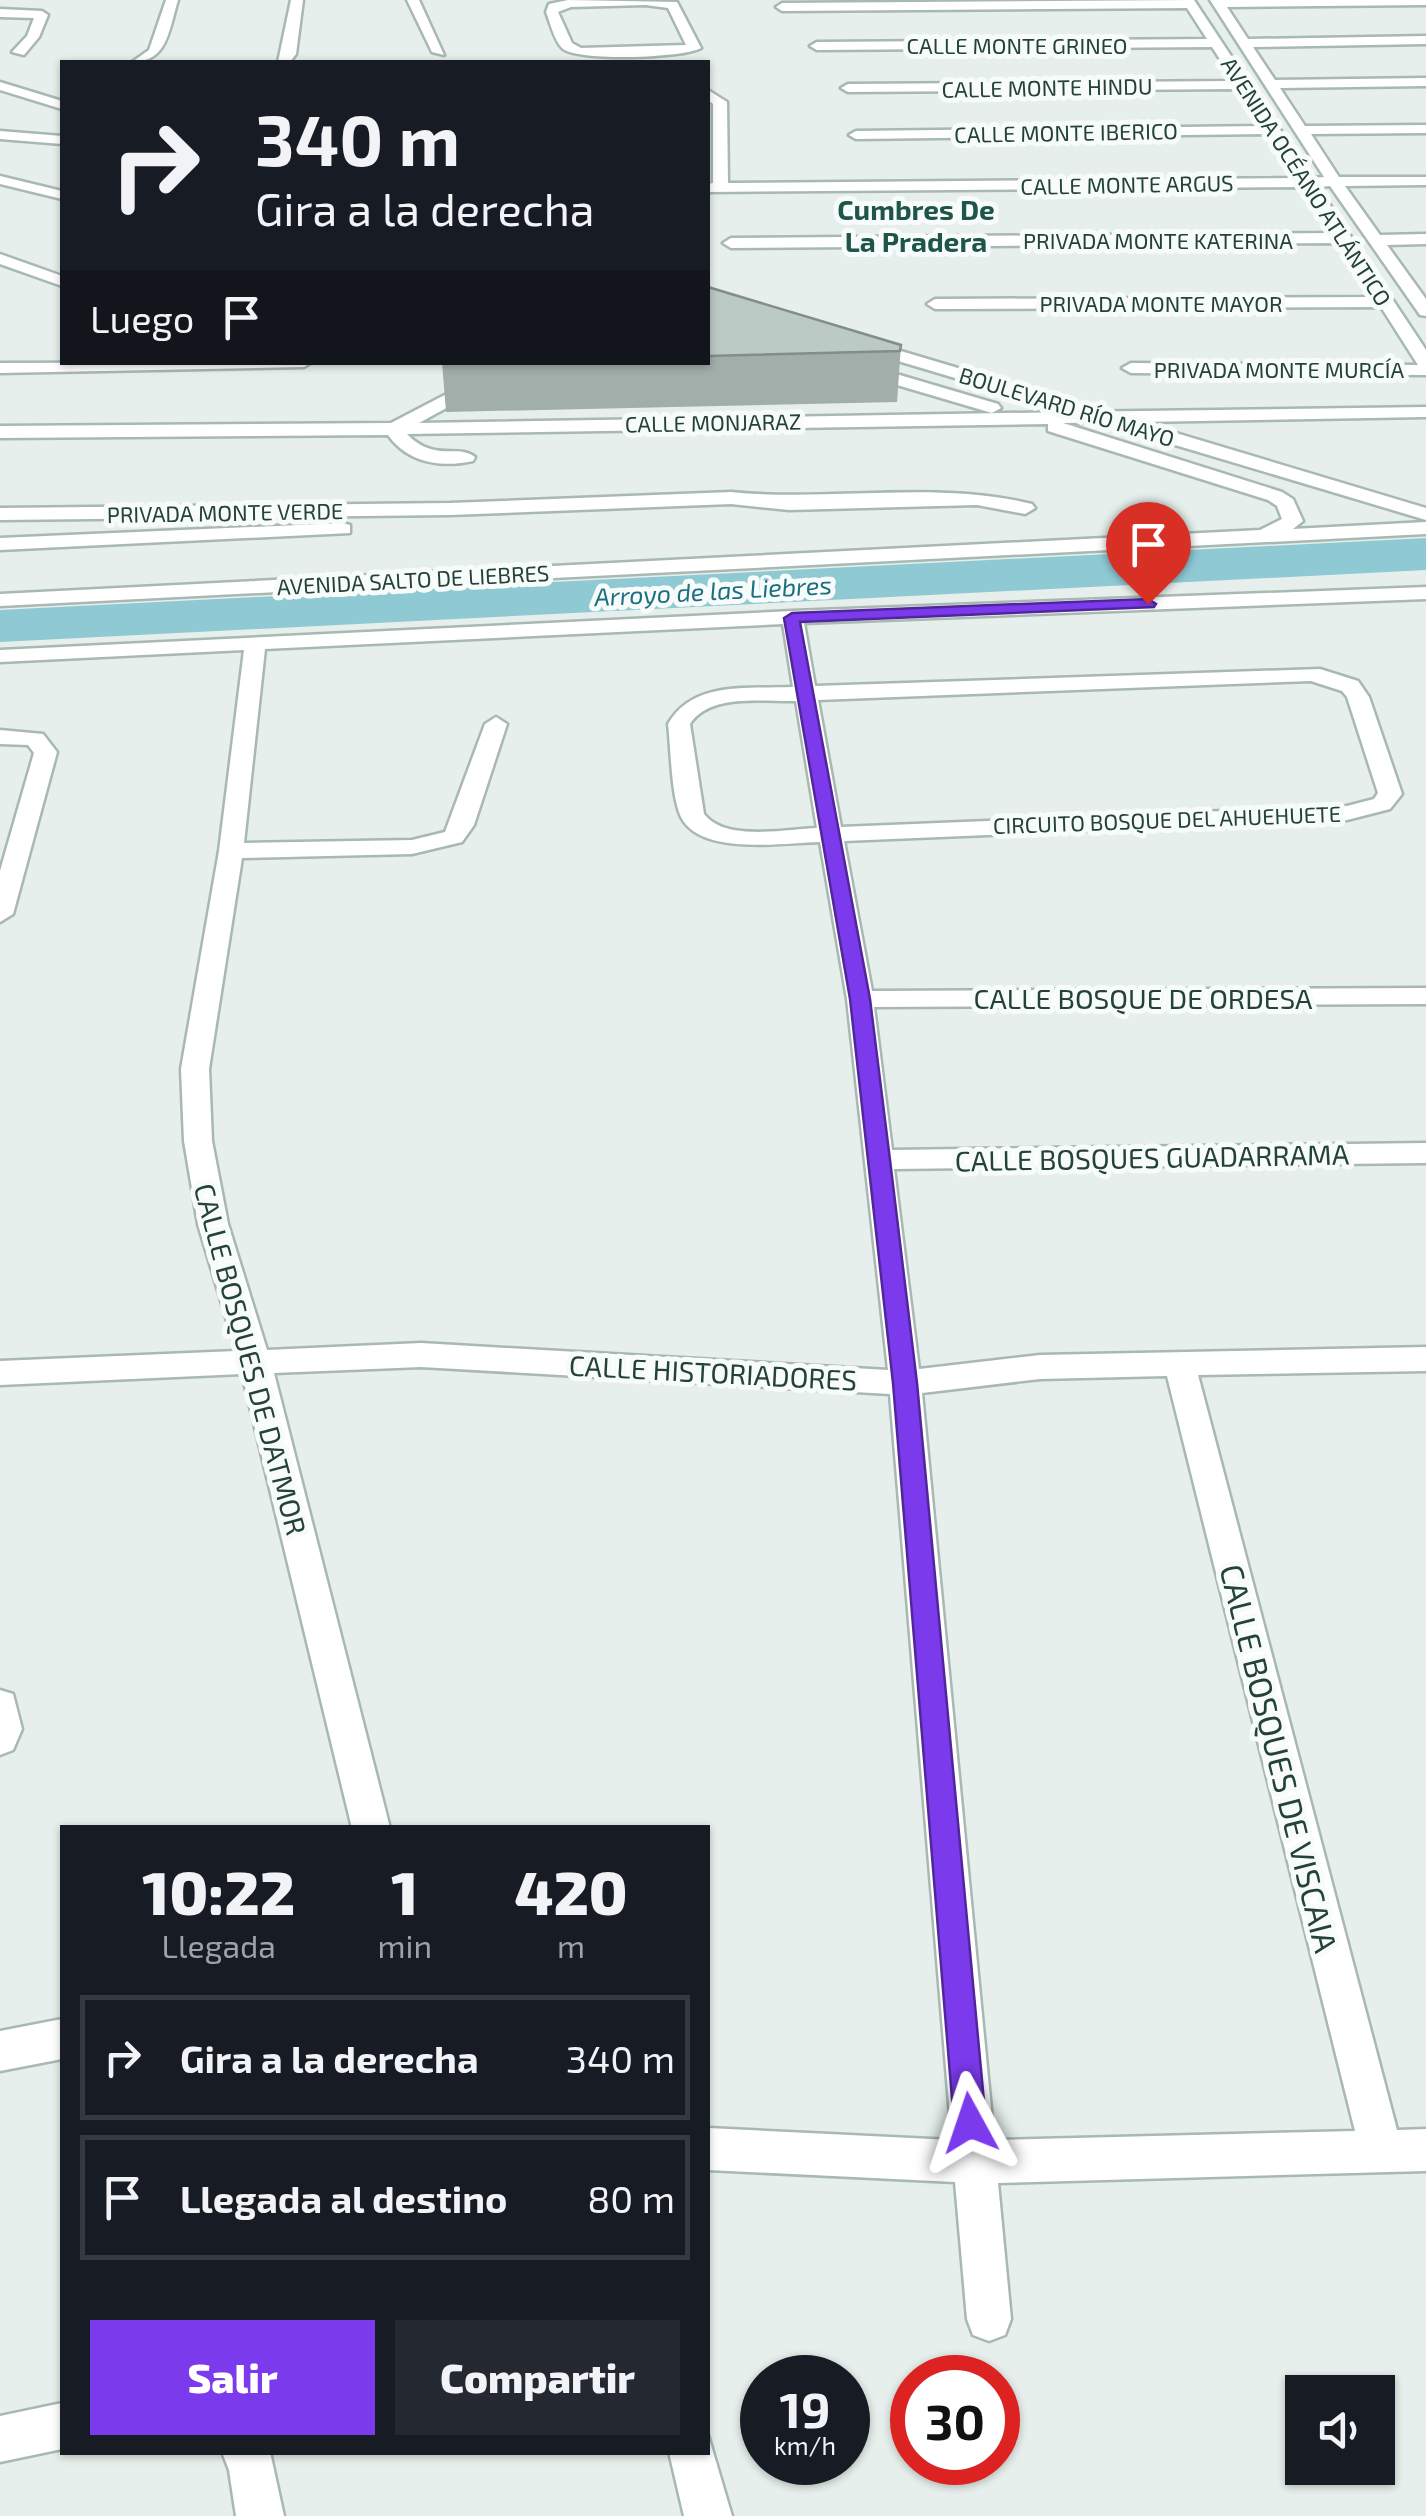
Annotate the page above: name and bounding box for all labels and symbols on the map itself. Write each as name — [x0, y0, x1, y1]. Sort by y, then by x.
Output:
street label: CALLE MONTE GRINEO — [906, 32, 1128, 58]
street label: AVENIDA OCÉANO ATLÁNTICO — [1217, 52, 1397, 310]
street label: CALLE MONTE HINDU — [941, 72, 1153, 102]
street label: CALLE MONTE IBERICO — [954, 117, 1178, 147]
street label: CALLE MONTE ARGUS — [1020, 169, 1234, 199]
district label: Cumbres De La Pradera — [837, 192, 995, 258]
street label: PRIVADA MONTE KATERINA — [1023, 227, 1293, 253]
street label: PRIVADA MONTE MAYOR — [1039, 290, 1283, 316]
street label: PRIVADA MONTE MURCÍA — [1154, 356, 1404, 382]
street label: BOULEVARD RÍO MAYO — [956, 361, 1178, 451]
street label: CALLE MONJARAZ — [625, 407, 801, 437]
street label: PRIVADA MONTE VERDE — [107, 497, 343, 527]
pin — [1106, 502, 1191, 605]
street label: AVENIDA SALTO DE LIEBRES — [276, 559, 550, 599]
water label: Arroyo de las Liebres — [592, 569, 833, 612]
street label: CIRCUITO BOSQUE DEL AHUEHUETE — [992, 800, 1342, 839]
street label: CALLE BOSQUE DE ORDESA — [973, 981, 1313, 1015]
street label: CALLE BOSQUES GUADARRAMA — [955, 1137, 1350, 1177]
street label: CALLE BOSQUES DE DATMOR — [188, 1180, 314, 1538]
street label: CALLE HISTORIADORES — [568, 1347, 858, 1397]
street label: CALLE BOSQUES DE VISCAIA — [1212, 1560, 1347, 1956]
position arrow — [918, 2071, 1022, 2175]
speed limit sign: 30 — [890, 2355, 1020, 2485]

